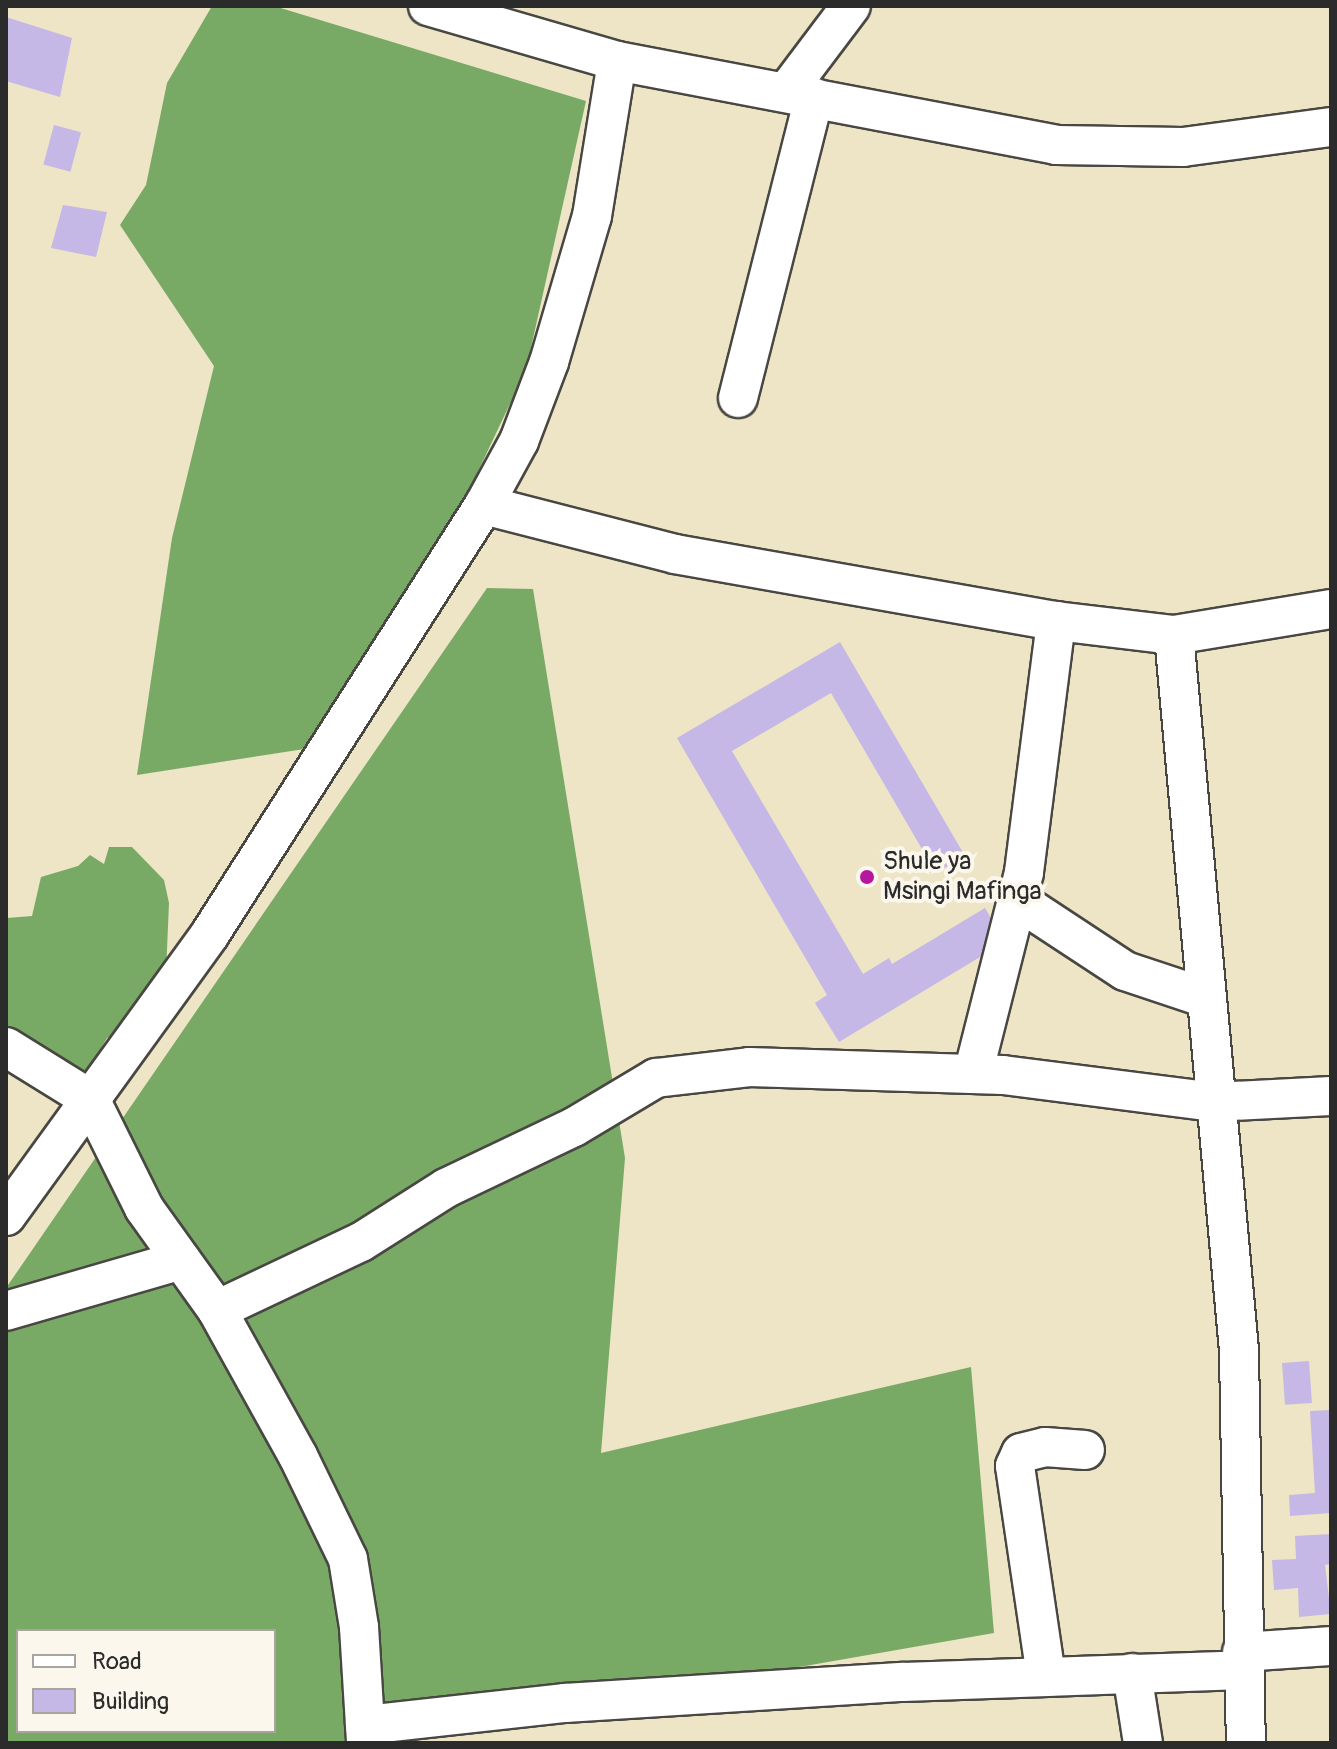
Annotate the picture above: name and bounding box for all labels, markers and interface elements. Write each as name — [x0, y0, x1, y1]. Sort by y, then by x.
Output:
place label: Shule ya Msingi Mafinga — [883, 846, 1042, 908]
marker: Shule ya Msingi Mafinga — [858, 868, 876, 886]
legend — [16, 1629, 276, 1733]
text: Road — [92, 1647, 142, 1676]
text: Building — [92, 1687, 169, 1716]

